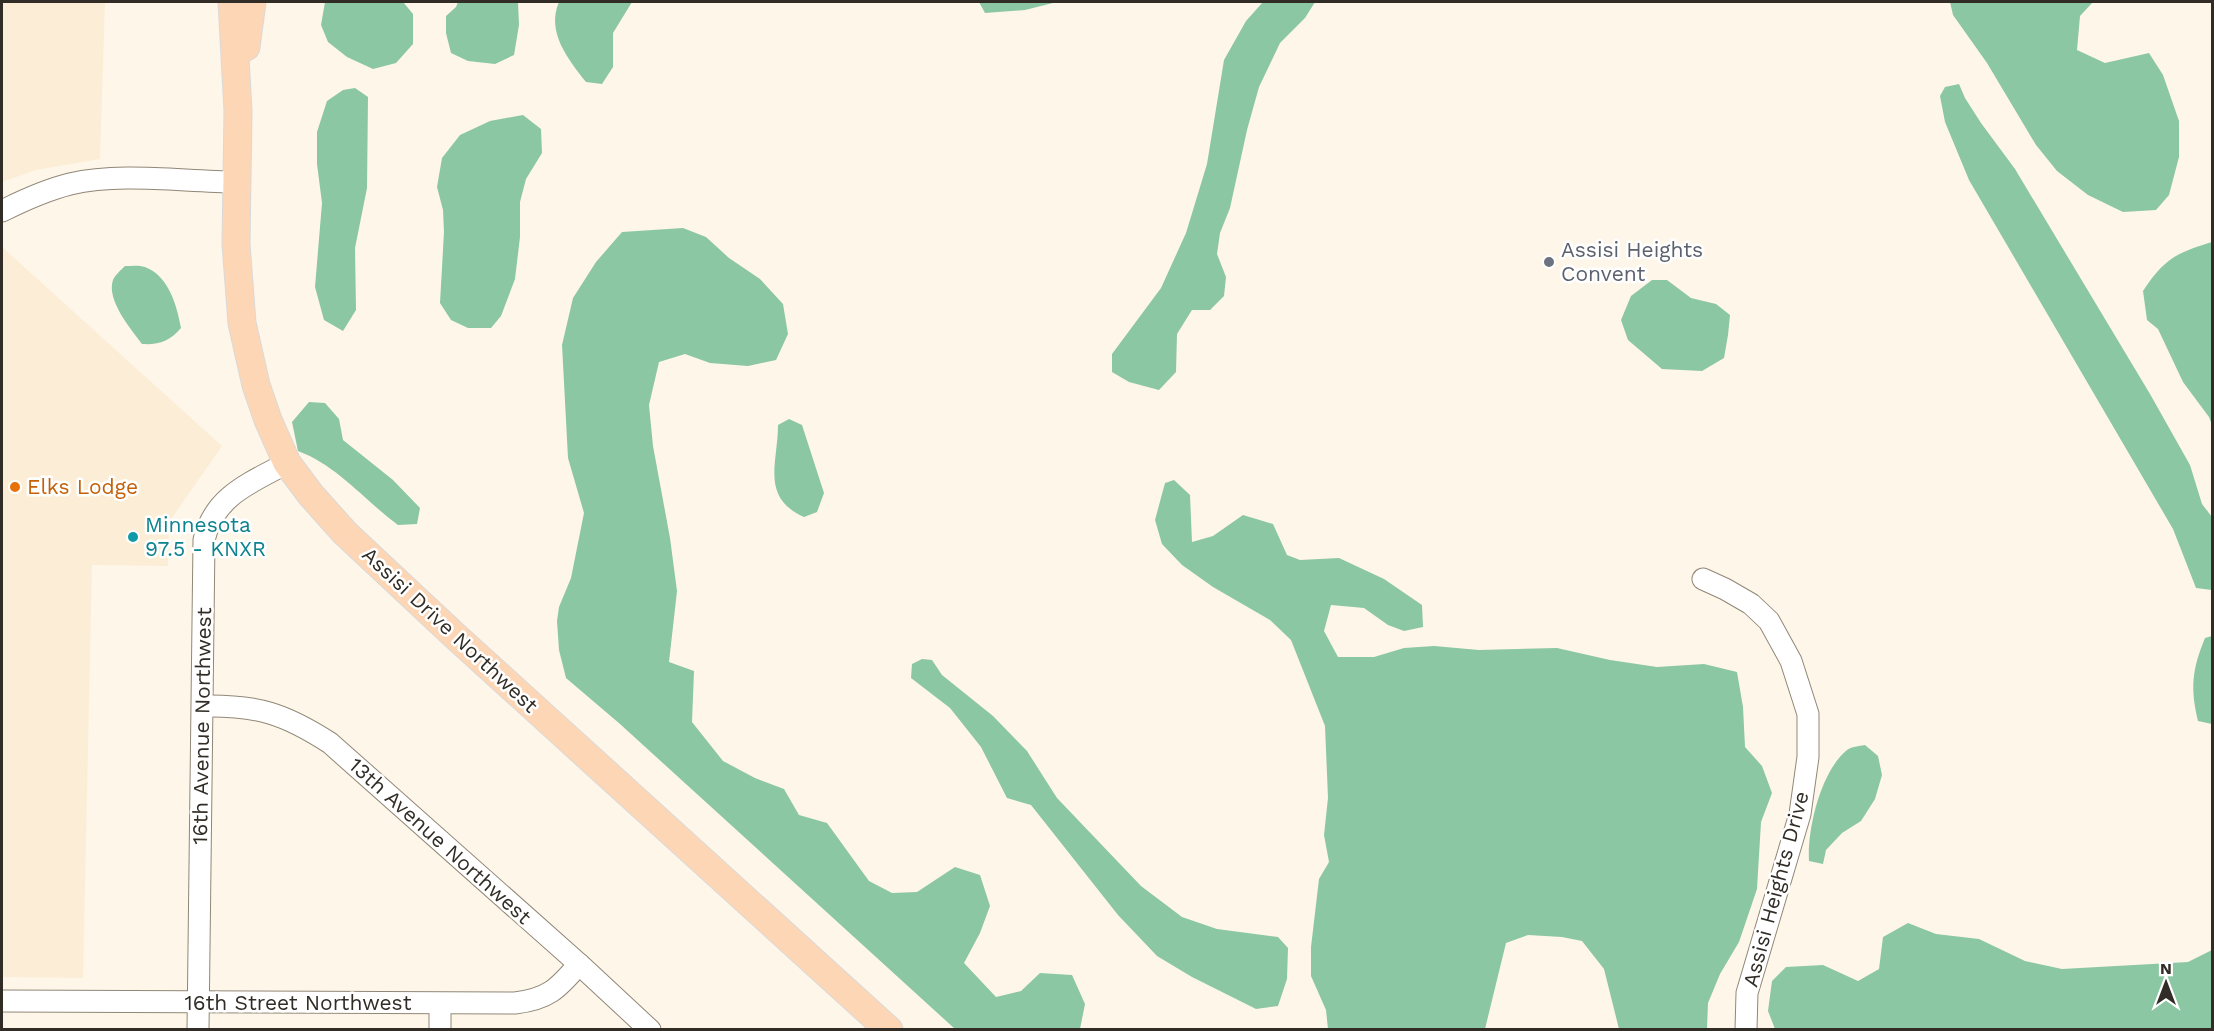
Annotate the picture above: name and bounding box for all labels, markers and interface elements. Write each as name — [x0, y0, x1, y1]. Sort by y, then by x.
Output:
place label: Assisi Heights Convent — [1561, 237, 1703, 286]
marker: Assisi Heights Convent — [1542, 255, 1556, 269]
place label: Elks Lodge — [27, 474, 138, 499]
marker: Elks Lodge — [8, 480, 22, 494]
place label: Minnesota 97.5 - KNXR — [145, 512, 266, 561]
marker: Minnesota 97.5 - KNXR — [126, 530, 140, 544]
street label: Assisi Drive Northwest — [357, 542, 544, 718]
street label: 16th Avenue Northwest — [187, 607, 216, 845]
street label: 13th Avenue Northwest — [344, 752, 537, 929]
street label: Assisi Heights Drive — [1737, 788, 1814, 989]
north arrow — [2136, 953, 2196, 1013]
text: N — [2160, 959, 2172, 978]
street label: 16th Street Northwest — [185, 990, 412, 1015]

